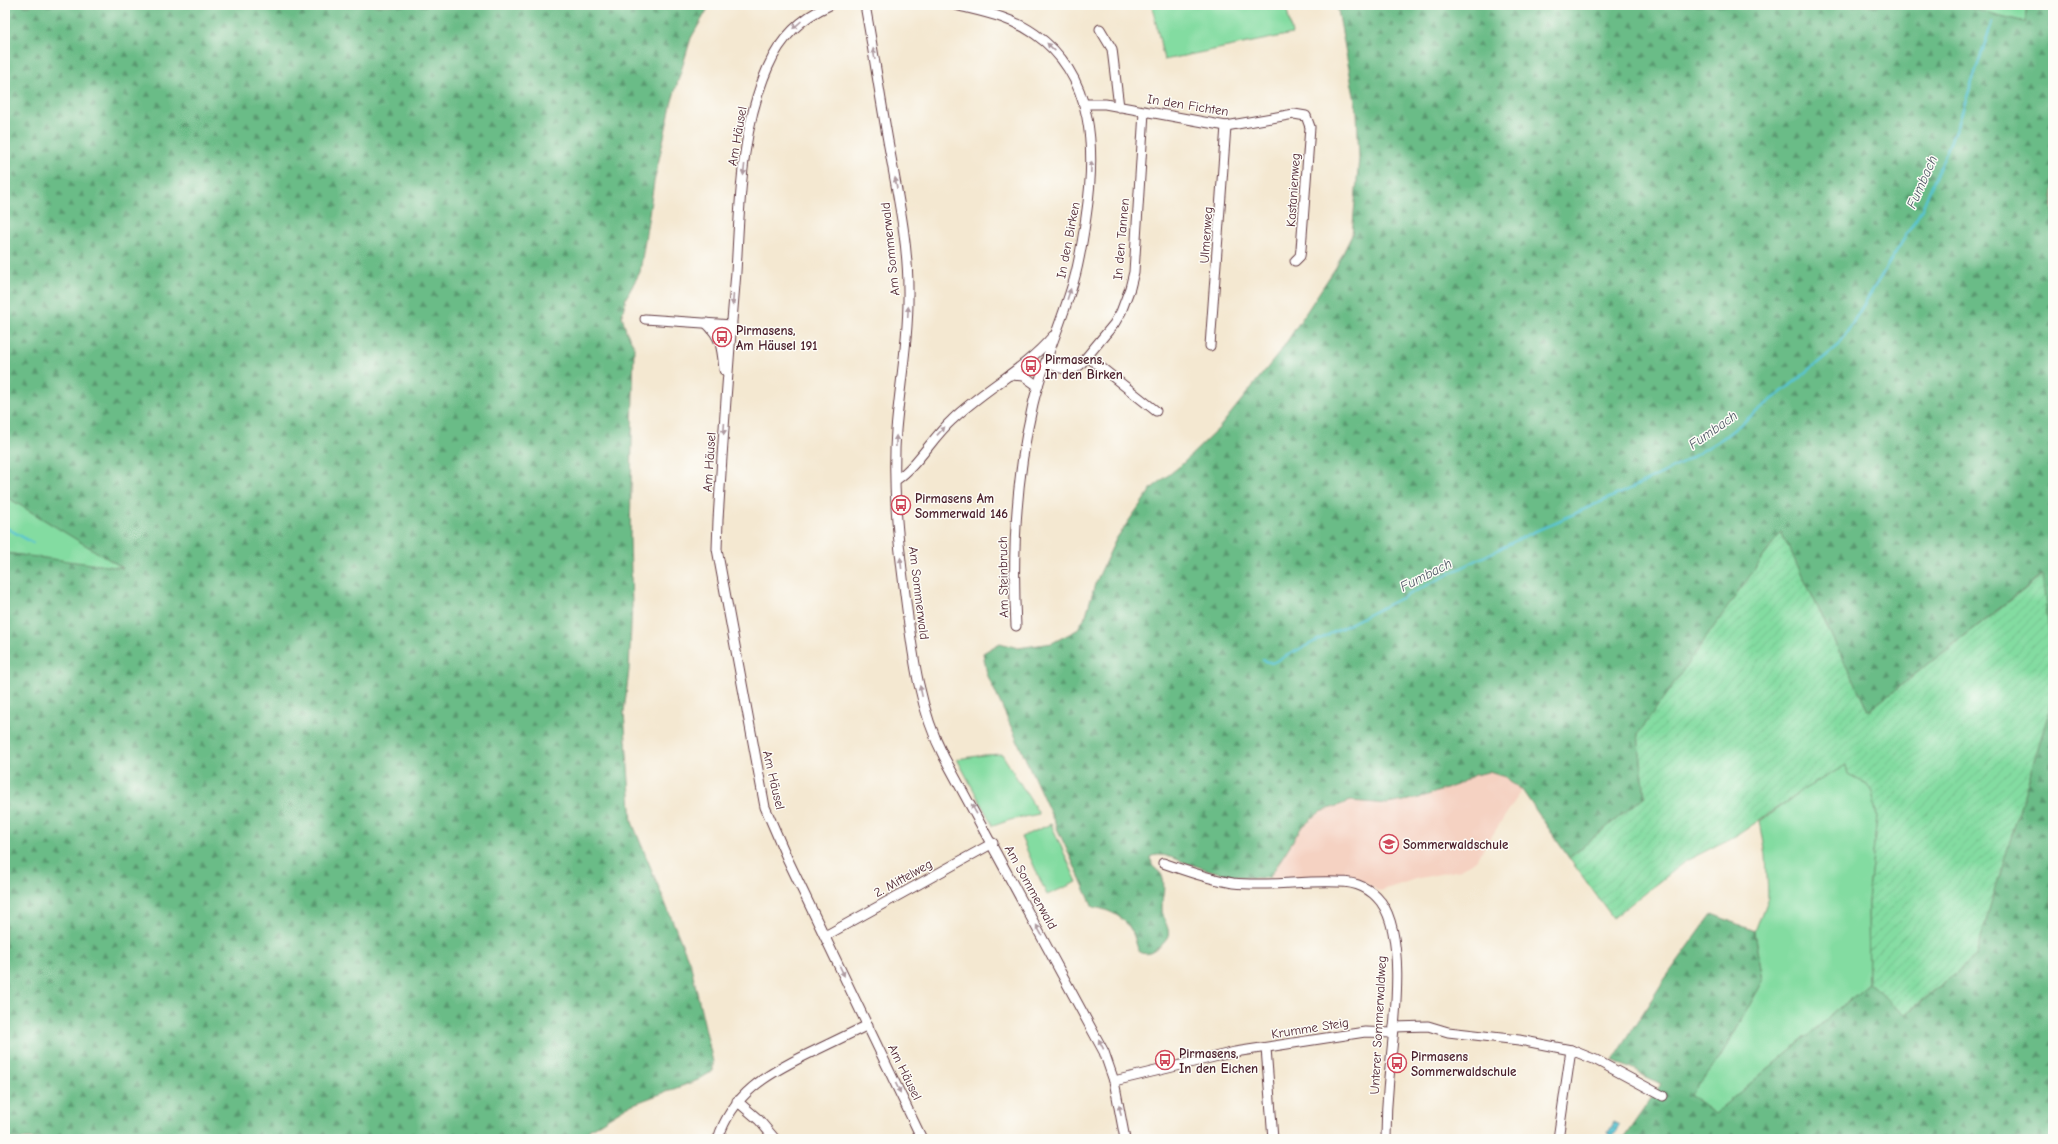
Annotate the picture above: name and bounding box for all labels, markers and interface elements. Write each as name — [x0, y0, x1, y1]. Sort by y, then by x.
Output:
one-way arrow — [792, 20, 802, 30]
one-way arrow — [1046, 43, 1056, 52]
one-way arrow — [870, 48, 876, 60]
street label: In den Fichten — [1146, 91, 1230, 119]
street label: Am Häusel — [724, 105, 750, 167]
street label: Kastanienweg — [1283, 152, 1303, 228]
water label: Fumbach — [1903, 153, 1941, 211]
one-way arrow — [1088, 161, 1095, 173]
one-way arrow — [741, 164, 747, 176]
one-way arrow — [892, 176, 898, 189]
street label: In den Tannen — [1110, 198, 1132, 280]
street label: In den Birken — [1053, 201, 1083, 279]
street label: Am Sommerwald — [878, 202, 902, 296]
street label: Ulmenweg — [1197, 206, 1215, 264]
one-way arrow — [1067, 288, 1073, 300]
one-way arrow — [730, 294, 737, 306]
one-way arrow — [904, 306, 911, 318]
place label: Pirmasens, Am Häusel 191 — [736, 323, 817, 353]
bus stop icon: Pirmasens, Am Häusel 191 — [711, 326, 733, 348]
place label: Pirmasens, In den Birken — [1045, 352, 1123, 382]
bus stop icon: Pirmasens, In den Birken — [1020, 355, 1042, 377]
water label: Fumbach — [1685, 407, 1741, 453]
one-way arrow — [720, 423, 727, 436]
one-way arrow — [936, 426, 946, 436]
street label: Am Häusel — [699, 431, 719, 493]
one-way arrow — [893, 434, 899, 447]
place label: Pirmasens Am Sommerwald 146 — [915, 491, 1008, 521]
bus stop icon: Pirmasens Am Sommerwald 146 — [890, 494, 912, 516]
street label: Am Steinbruch — [995, 536, 1011, 618]
street label: Am Sommerwald — [906, 545, 932, 641]
water label: Fumbach — [1397, 555, 1455, 595]
one-way arrow — [898, 557, 905, 569]
one-way arrow — [918, 685, 924, 697]
street label: Am Häusel — [760, 749, 788, 811]
one-way arrow — [970, 803, 977, 815]
school or university icon: Sommerwaldschule — [1378, 833, 1400, 855]
place label: Sommerwaldschule — [1403, 837, 1509, 852]
street label: Am Sommerwald — [1002, 842, 1060, 932]
street label: 2. Mittelweg — [871, 856, 935, 900]
one-way arrow — [1036, 924, 1043, 935]
street label: Unterer Sommerwaldweg — [1367, 955, 1389, 1095]
one-way arrow — [839, 966, 845, 977]
street label: Krumme Steig — [1270, 1014, 1350, 1042]
one-way arrow — [1098, 1039, 1104, 1050]
street label: Am Häusel — [885, 1042, 925, 1102]
place label: Pirmasens, In den Eichen — [1179, 1046, 1258, 1076]
bus stop icon: Pirmasens, In den Eichen — [1154, 1049, 1176, 1071]
place label: Pirmasens Sommerwaldschule — [1411, 1049, 1517, 1079]
bus stop icon: Pirmasens Sommerwaldschule — [1386, 1052, 1408, 1074]
one-way arrow — [895, 1083, 901, 1094]
one-way arrow — [1116, 1104, 1122, 1116]

